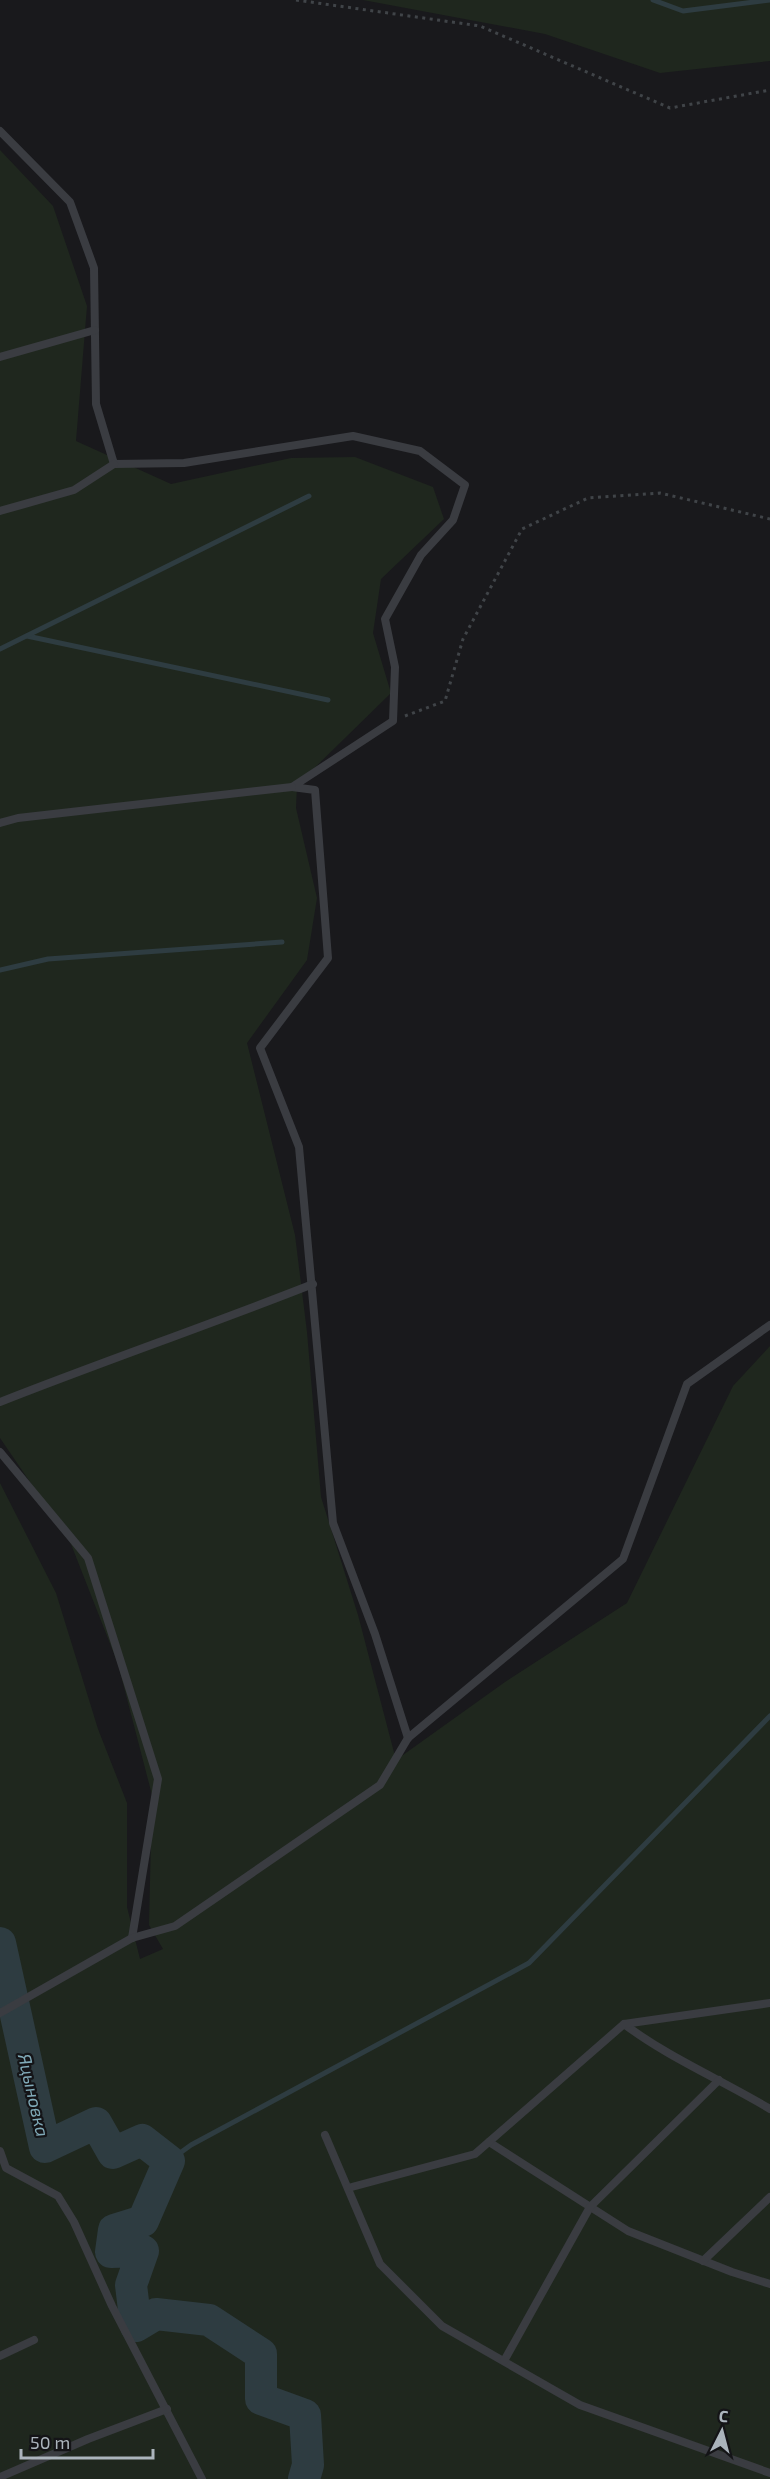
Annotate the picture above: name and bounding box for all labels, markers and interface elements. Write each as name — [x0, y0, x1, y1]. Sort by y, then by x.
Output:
water label: Яцыновка — [14, 2051, 54, 2139]
north arrow — [692, 2401, 752, 2461]
text: С — [718, 2406, 729, 2426]
scale bar — [21, 2422, 153, 2460]
text: 50 m — [30, 2431, 70, 2453]

